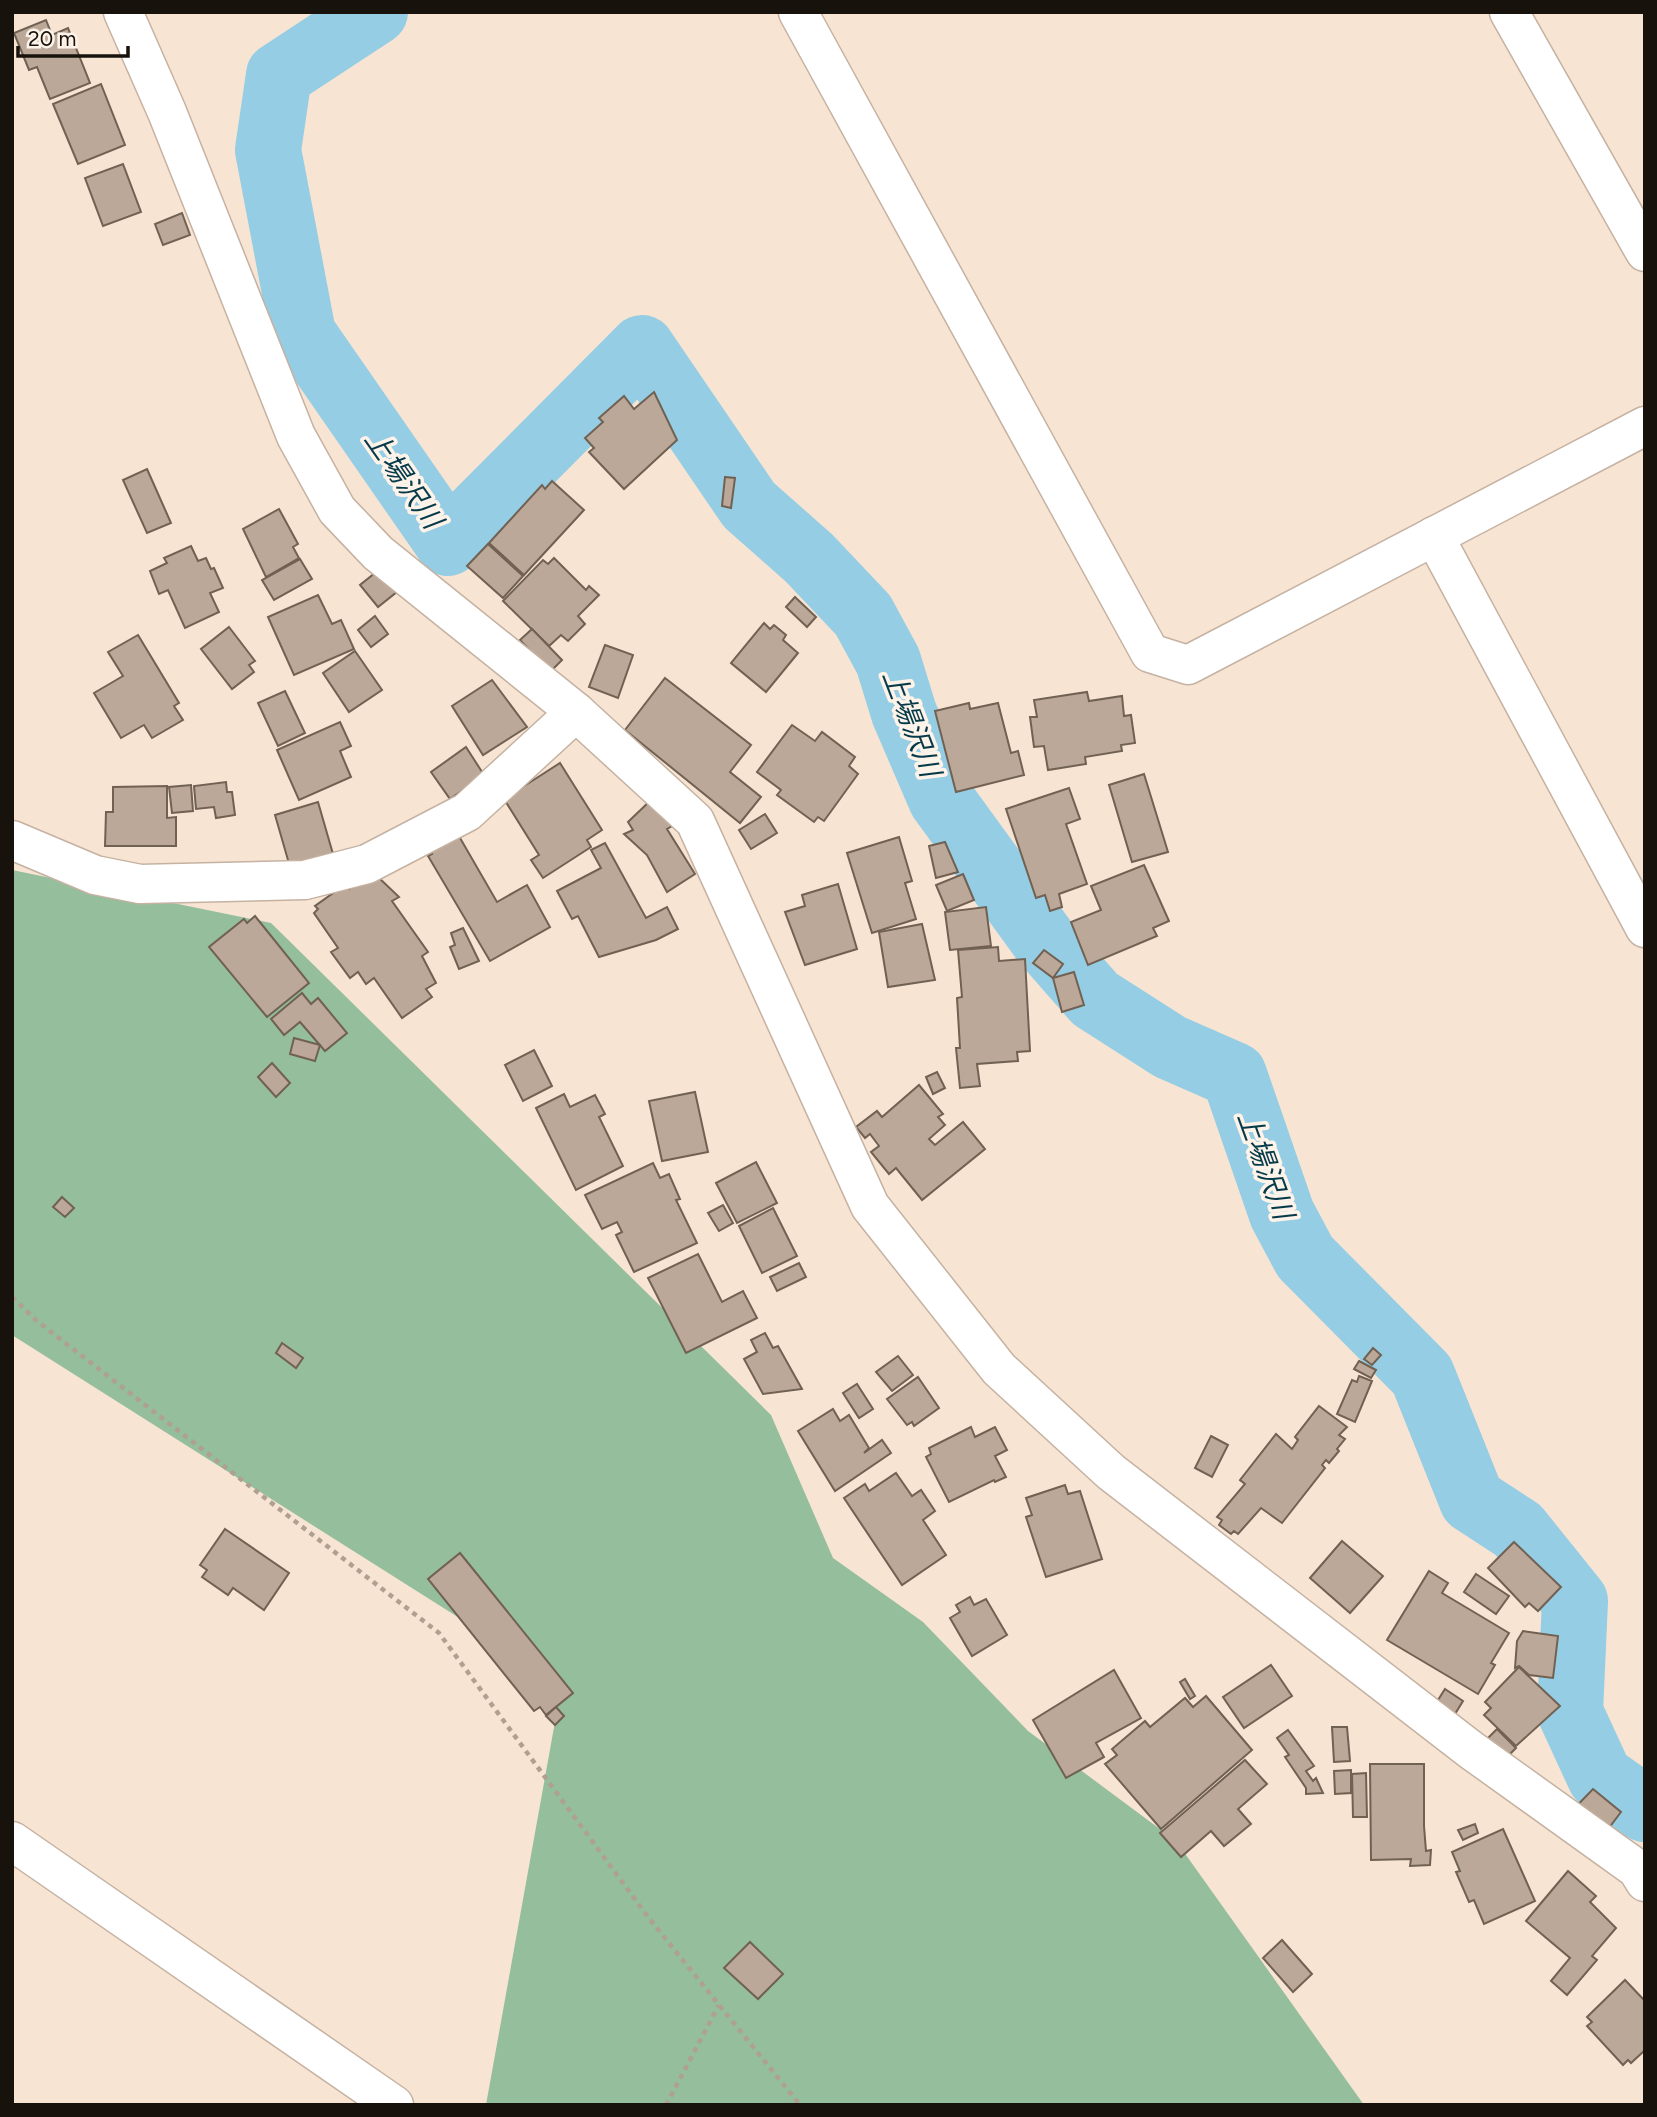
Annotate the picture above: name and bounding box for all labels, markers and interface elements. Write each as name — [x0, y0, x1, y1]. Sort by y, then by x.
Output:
scale bar — [18, 14, 128, 58]
text: 20 m — [28, 26, 76, 51]
water label: 上場沢川 — [358, 423, 452, 537]
water label: 上場沢川 — [876, 665, 949, 784]
water label: 上場沢川 — [1231, 1107, 1302, 1226]

